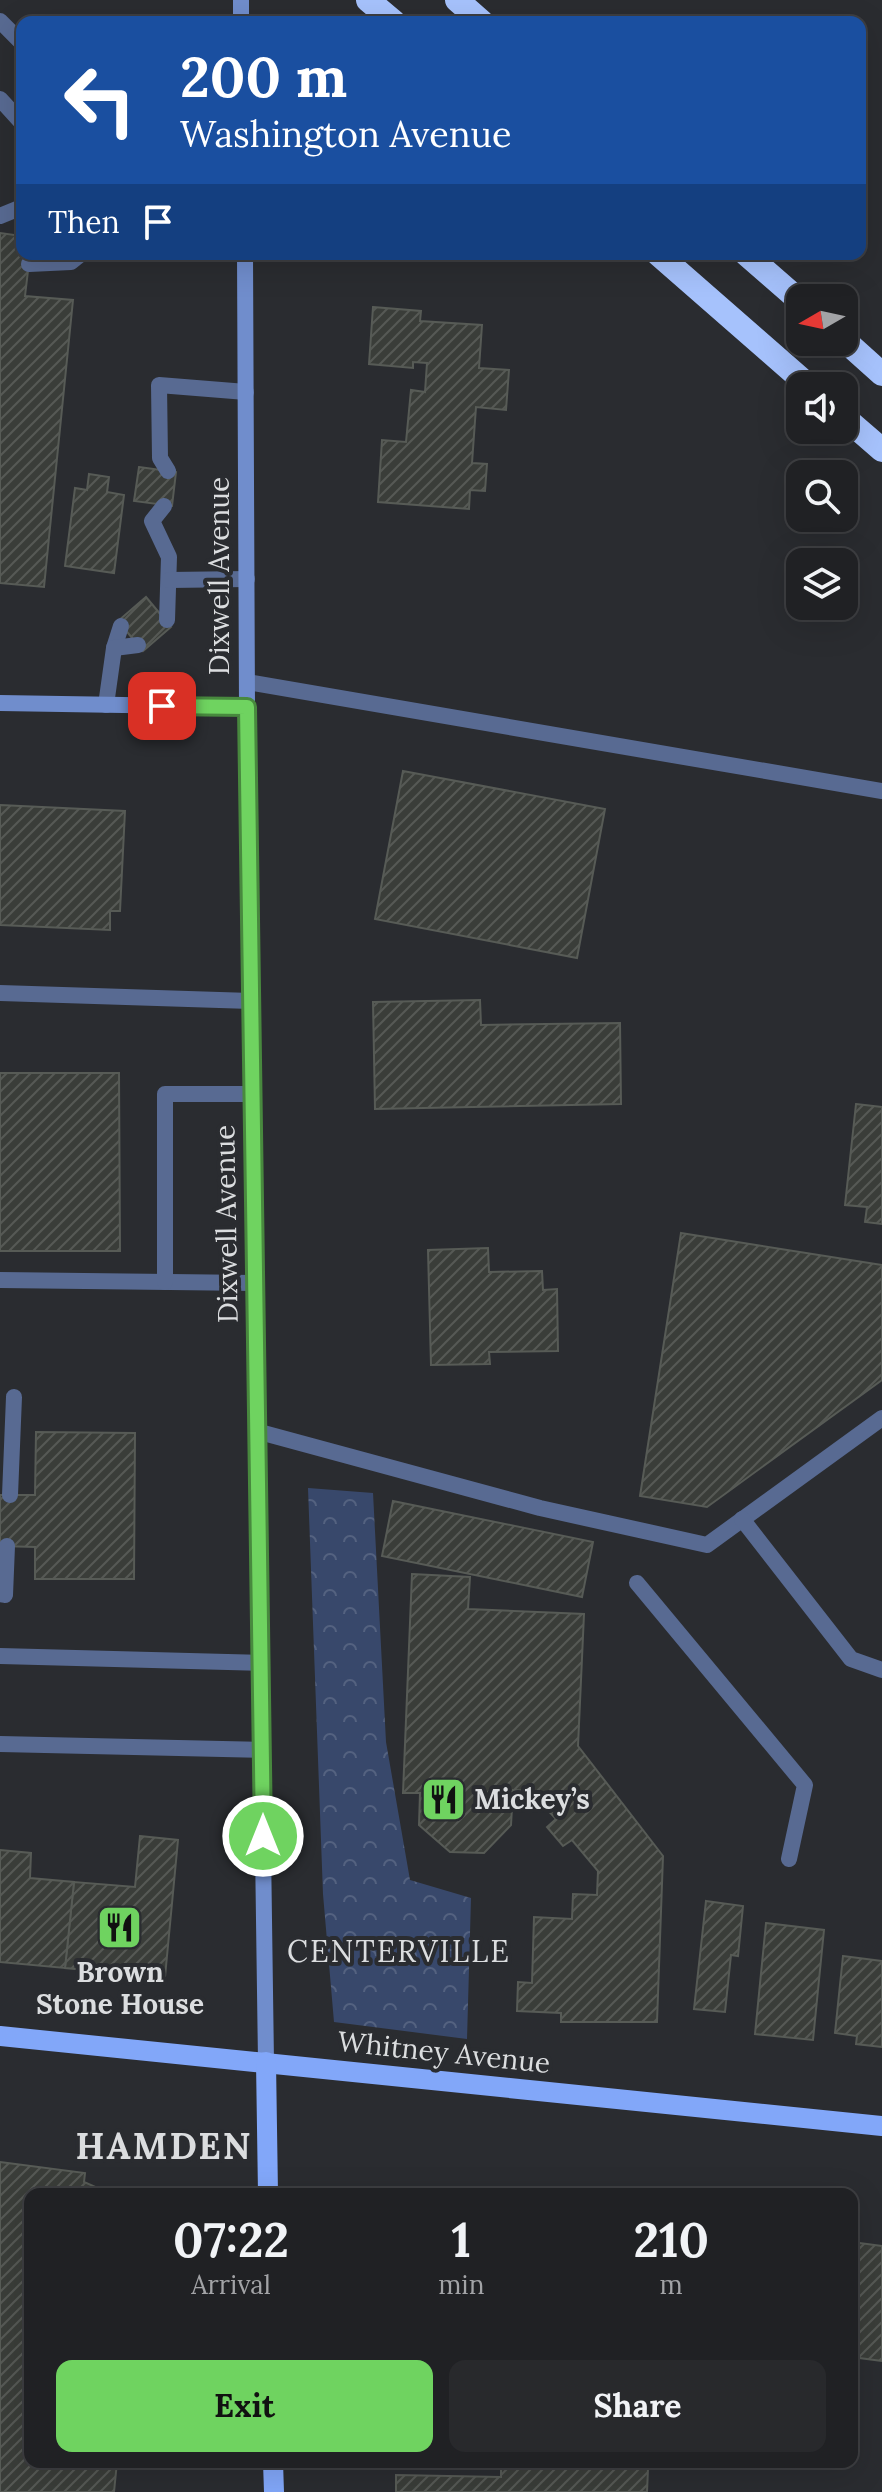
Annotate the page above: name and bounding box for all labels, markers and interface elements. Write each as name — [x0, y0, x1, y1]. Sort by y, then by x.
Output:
text: 200 m — [180, 41, 347, 112]
icon: left — [48, 48, 152, 152]
text: Washington Avenue — [180, 111, 512, 157]
icon: arrive — [136, 200, 180, 244]
text: Then — [48, 203, 120, 241]
north arrow — [786, 284, 858, 356]
map controls — [786, 284, 858, 620]
button: sound — [786, 372, 858, 444]
button: search — [786, 460, 858, 532]
street label: Dixwell Avenue — [201, 477, 237, 675]
button: layers — [786, 548, 858, 620]
pin — [128, 672, 196, 740]
icon: arrive — [140, 684, 184, 728]
street label: Dixwell Avenue — [206, 1124, 246, 1324]
restaurant icon: Mickey’s — [419, 1775, 467, 1823]
place label: Mickey’s — [474, 1781, 590, 1817]
position arrow — [221, 1794, 305, 1878]
restaurant icon: Brown Stone House — [96, 1904, 144, 1952]
district label: CENTERVILLE — [287, 1932, 511, 1970]
place label: Brown Stone House — [36, 1954, 204, 2022]
street label: Whitney Avenue — [336, 2023, 552, 2081]
district label: HAMDEN — [75, 2123, 253, 2169]
text: 07:22 — [173, 2209, 289, 2270]
text: 1 — [452, 2209, 471, 2270]
text: 210 — [633, 2209, 709, 2270]
text: Arrival — [191, 2268, 271, 2301]
text: min — [438, 2268, 484, 2301]
text: m — [660, 2268, 683, 2301]
button: Exit — [56, 2360, 433, 2452]
button: Share — [449, 2360, 826, 2452]

